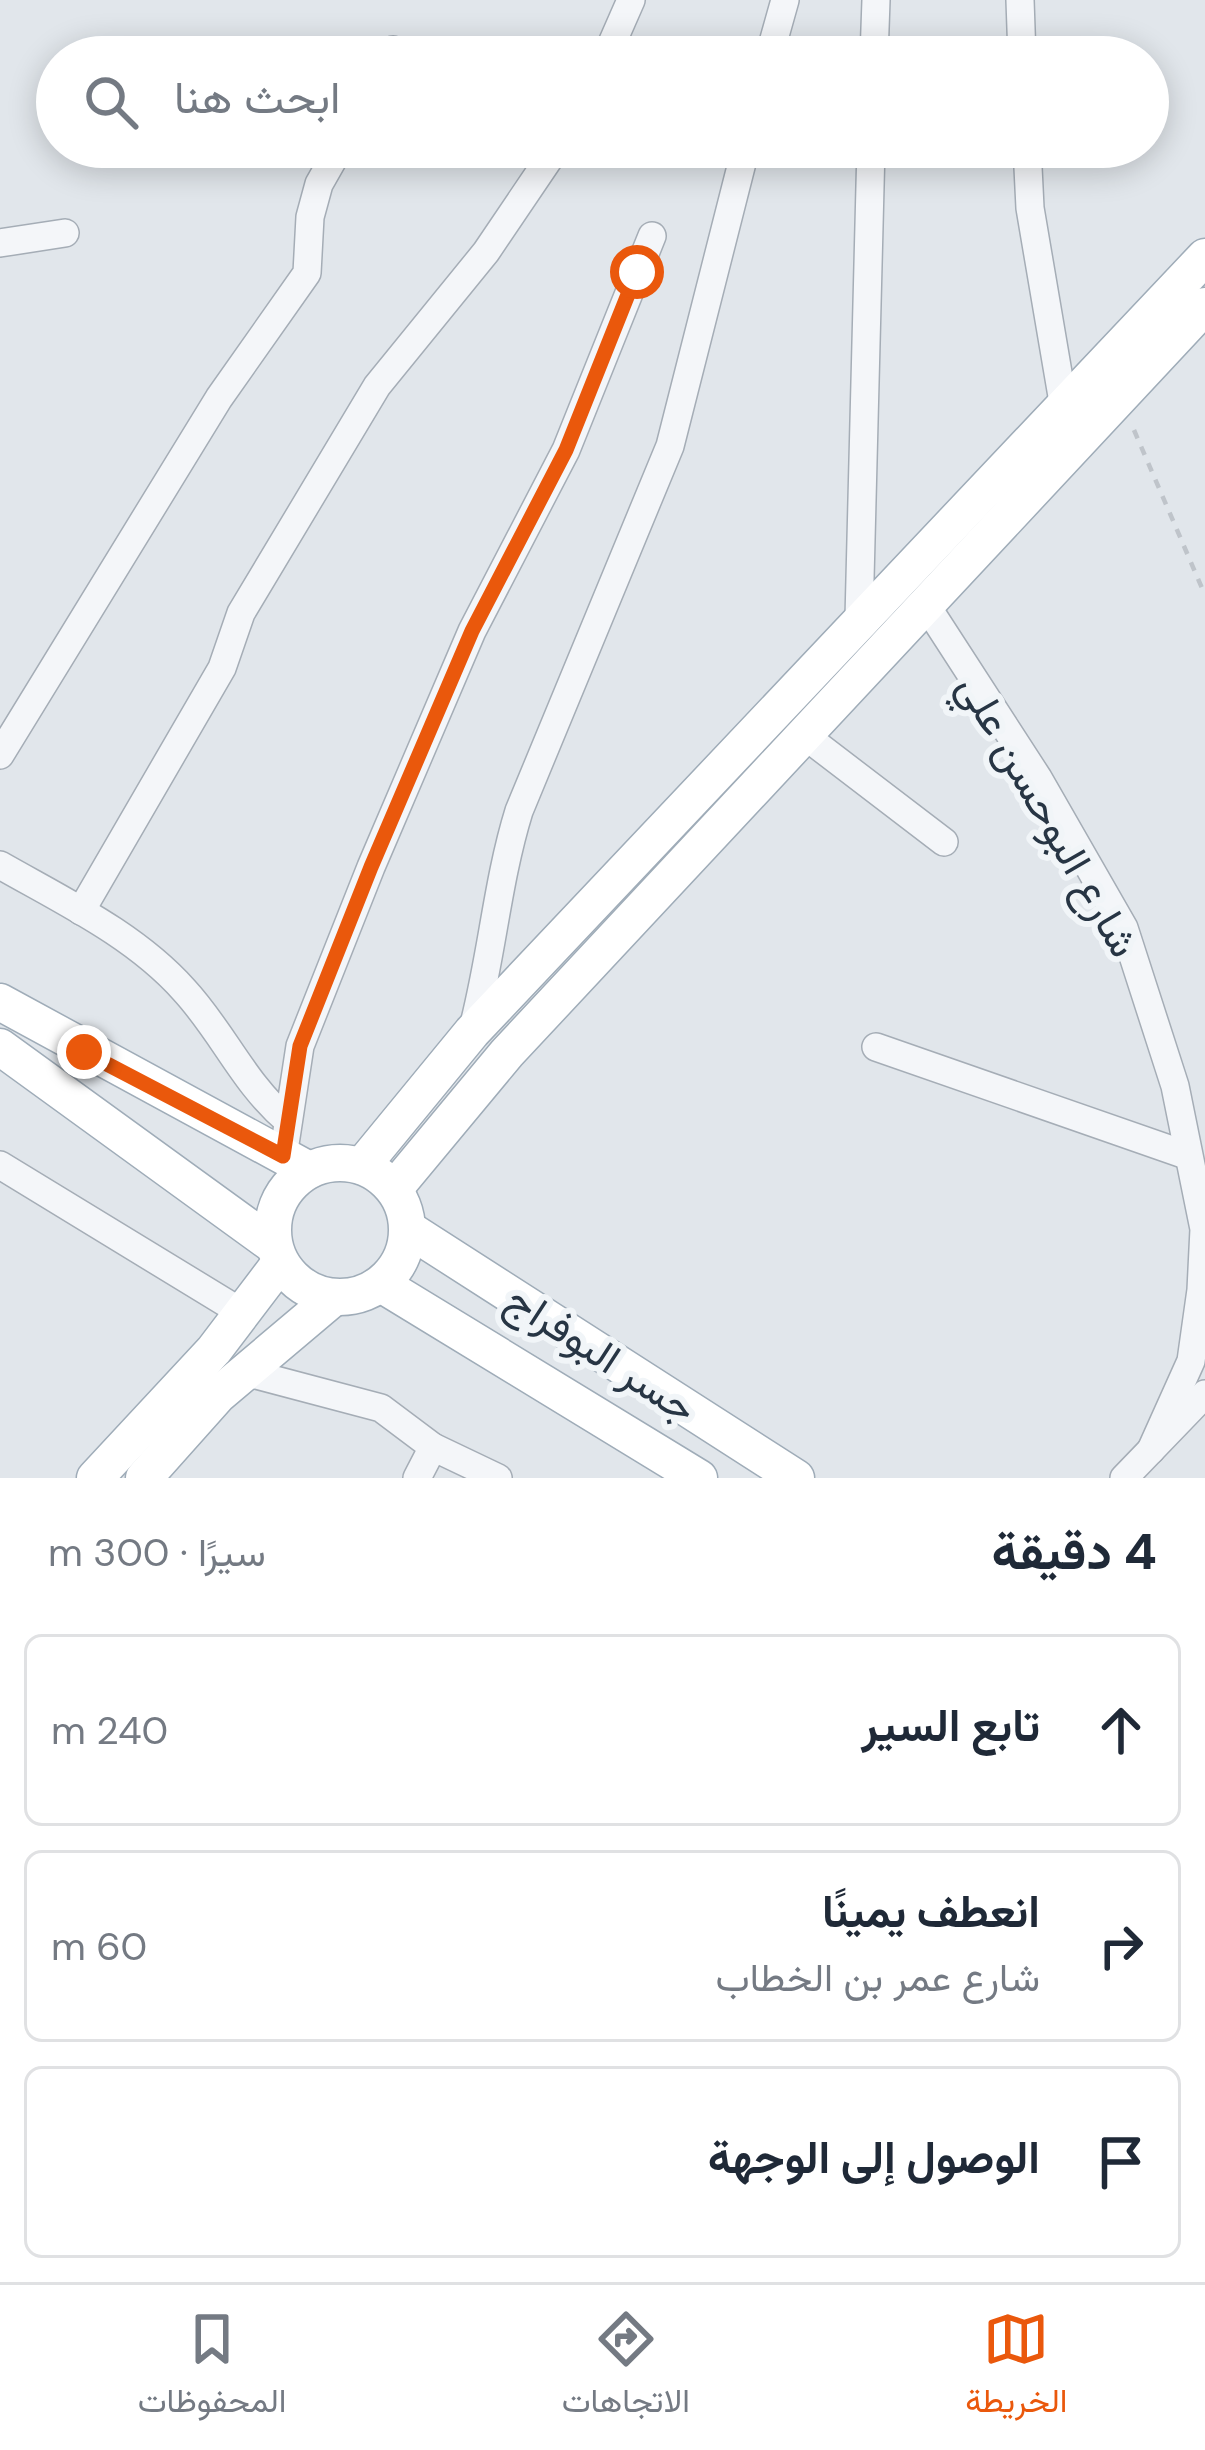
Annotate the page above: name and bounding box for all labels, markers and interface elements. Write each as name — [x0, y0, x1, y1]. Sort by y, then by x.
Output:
search box — [36, 36, 1169, 168]
text: ابحث هنا — [174, 68, 340, 127]
icon: search — [78, 69, 144, 135]
route start — [610, 245, 664, 299]
street label: شارع البوحسن علي — [939, 664, 1152, 970]
route end — [57, 1025, 111, 1079]
street label: جسر البوفراج — [495, 1271, 707, 1436]
text: 4 دقيقة — [992, 1518, 1157, 1585]
text: سيرًا · 300 m — [48, 1527, 266, 1578]
text: تابع السير — [862, 1696, 1040, 1755]
icon: ahead — [1088, 1697, 1154, 1763]
text: 240 m — [51, 1705, 168, 1756]
text: انعطف يمينًا — [822, 1882, 1040, 1941]
icon: right — [1088, 1913, 1154, 1979]
text: 60 m — [51, 1921, 147, 1972]
text: شارع عمر بن الخطاب — [716, 1952, 1040, 2003]
text: الوصول إلى الوجهة — [708, 2128, 1040, 2187]
icon: arrive — [1088, 2129, 1154, 2195]
tab: المحفوظات — [138, 2306, 286, 2430]
tab: الاتجاهات — [562, 2306, 690, 2430]
tab: الخريطة — [965, 2306, 1067, 2430]

